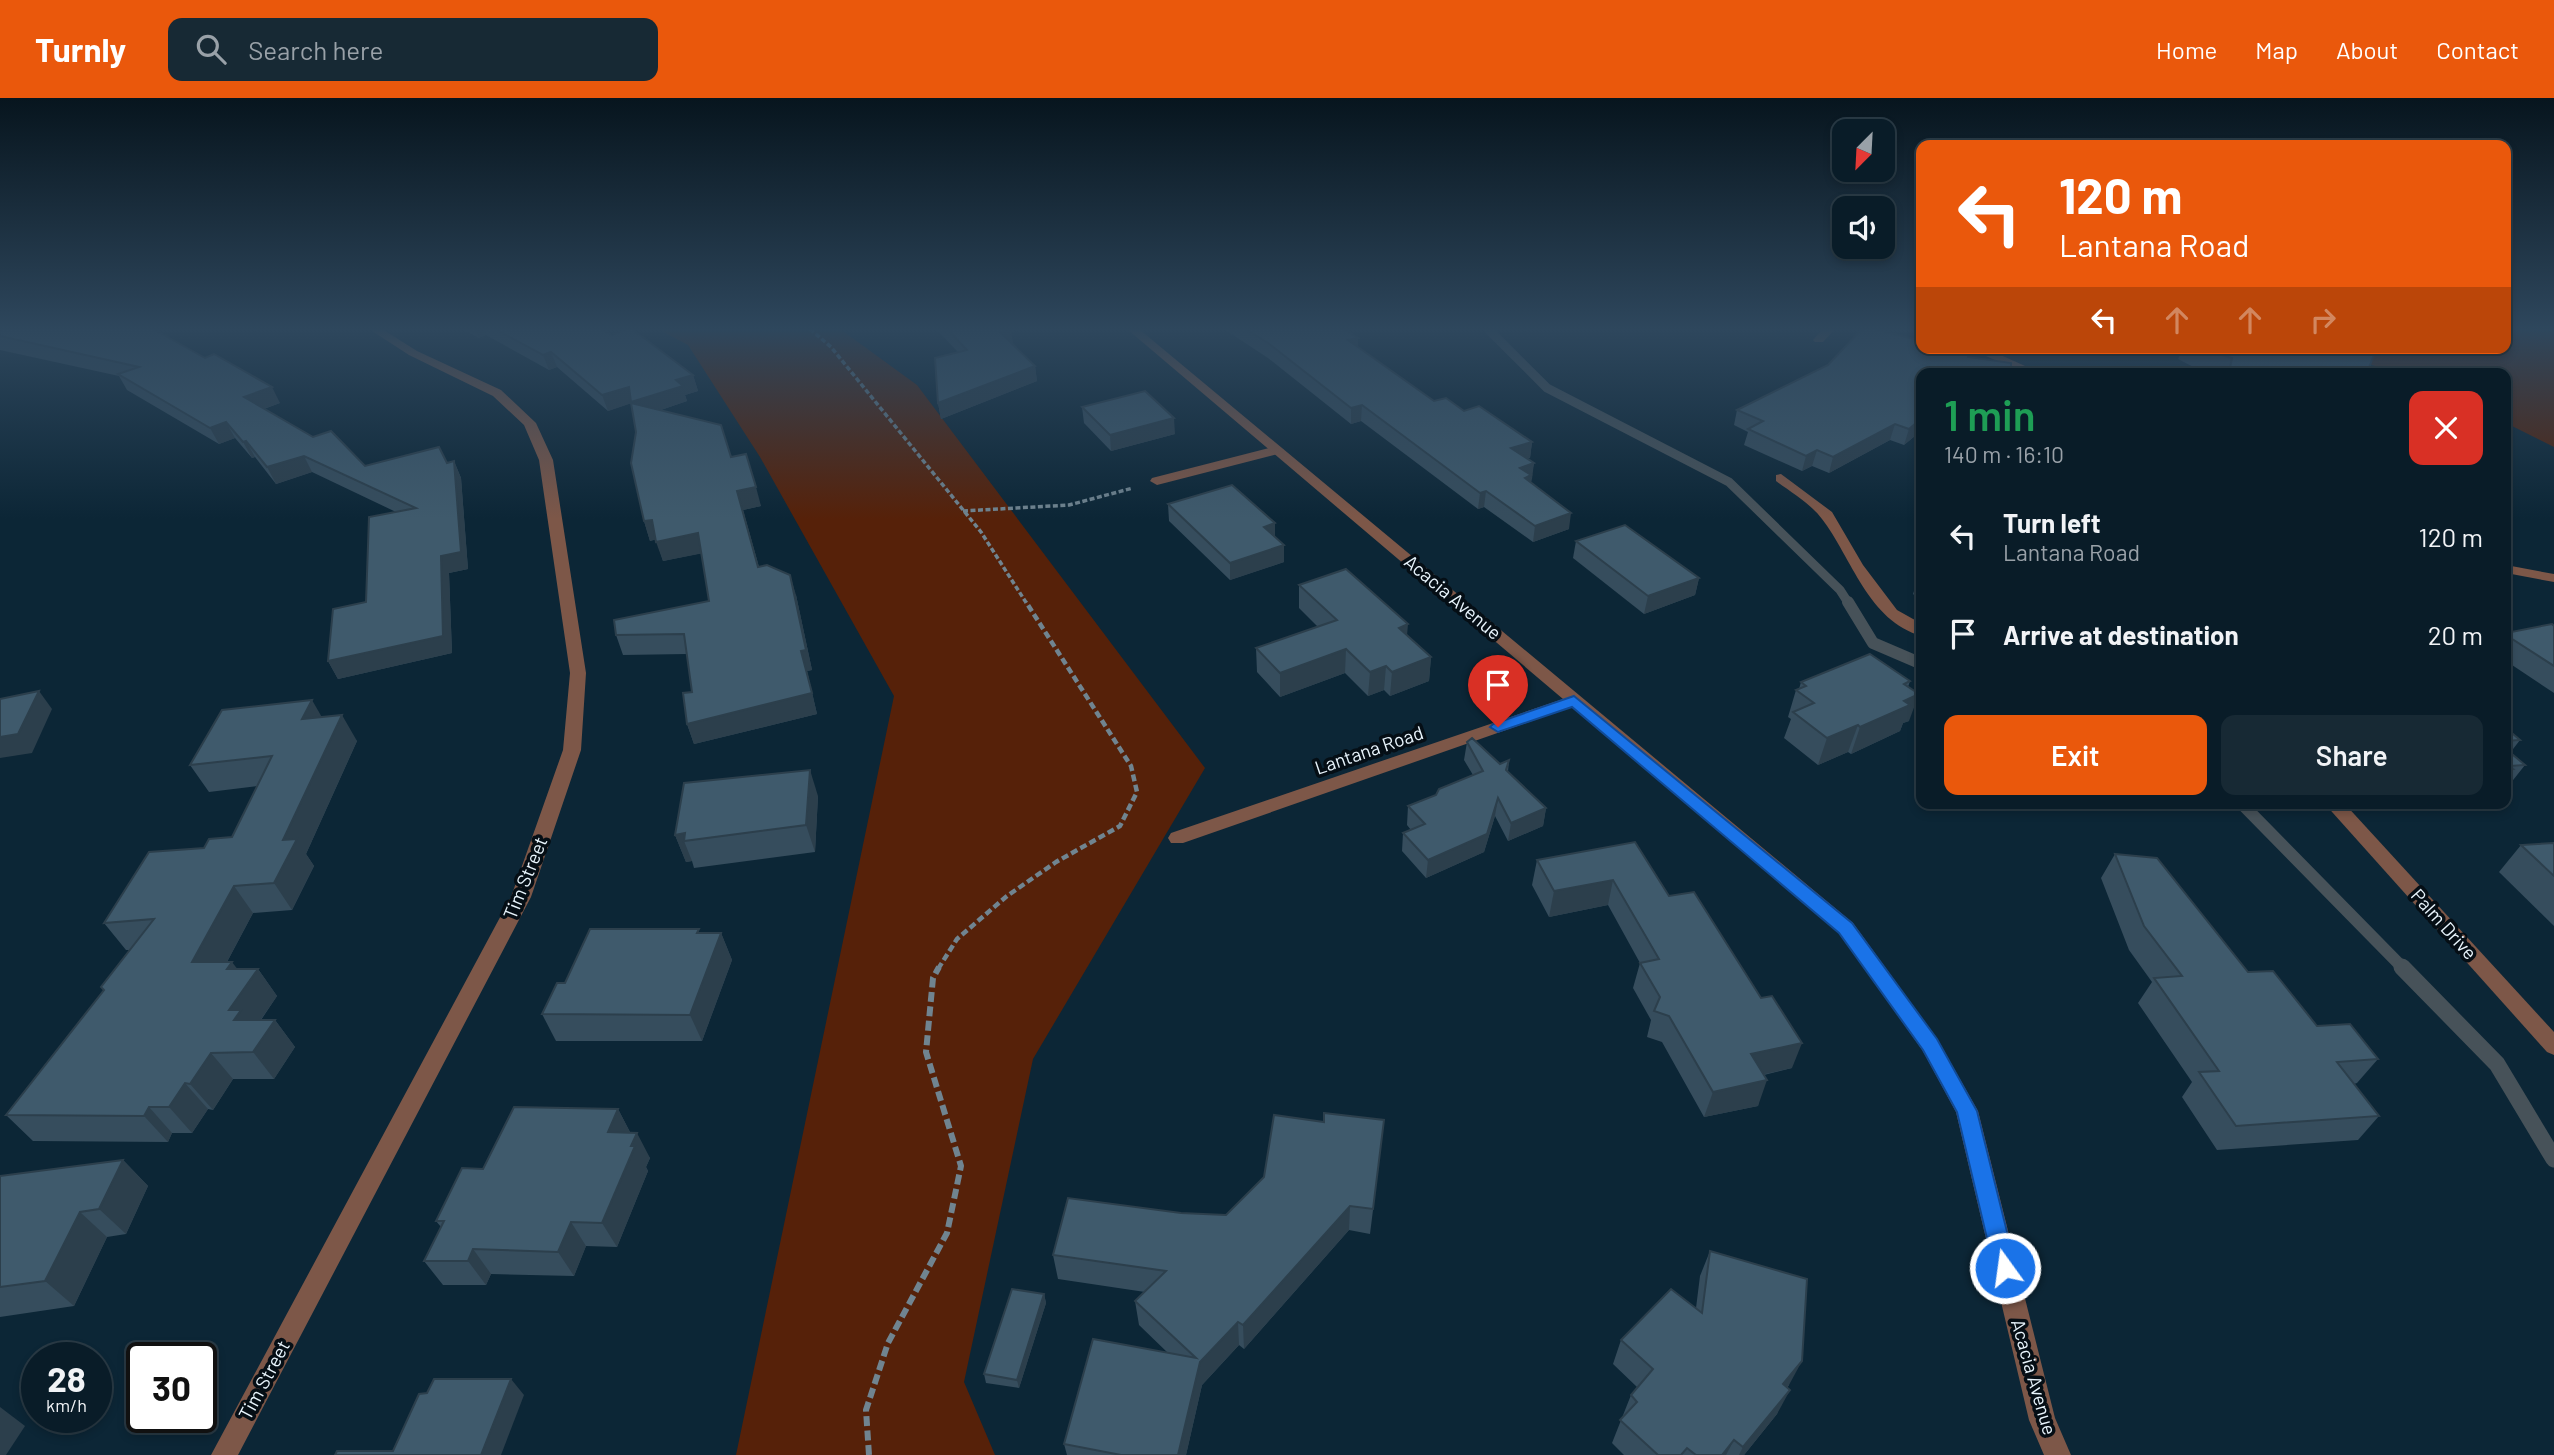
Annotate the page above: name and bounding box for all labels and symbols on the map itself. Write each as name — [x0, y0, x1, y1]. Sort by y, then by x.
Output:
north arrow — [1832, 119, 1895, 182]
street label: Acacia Avenue — [1400, 549, 1506, 644]
pin — [1468, 655, 1528, 727]
street label: Lantana Road — [1312, 720, 1426, 779]
street label: Tim Street — [498, 833, 551, 922]
street label: Palm Drive — [2407, 884, 2482, 964]
position arrow — [1968, 1231, 2042, 1305]
street label: Acacia Avenue — [2007, 1316, 2062, 1437]
street label: Tim Street — [233, 1336, 294, 1423]
speed limit sign: 30 — [126, 1342, 217, 1433]

